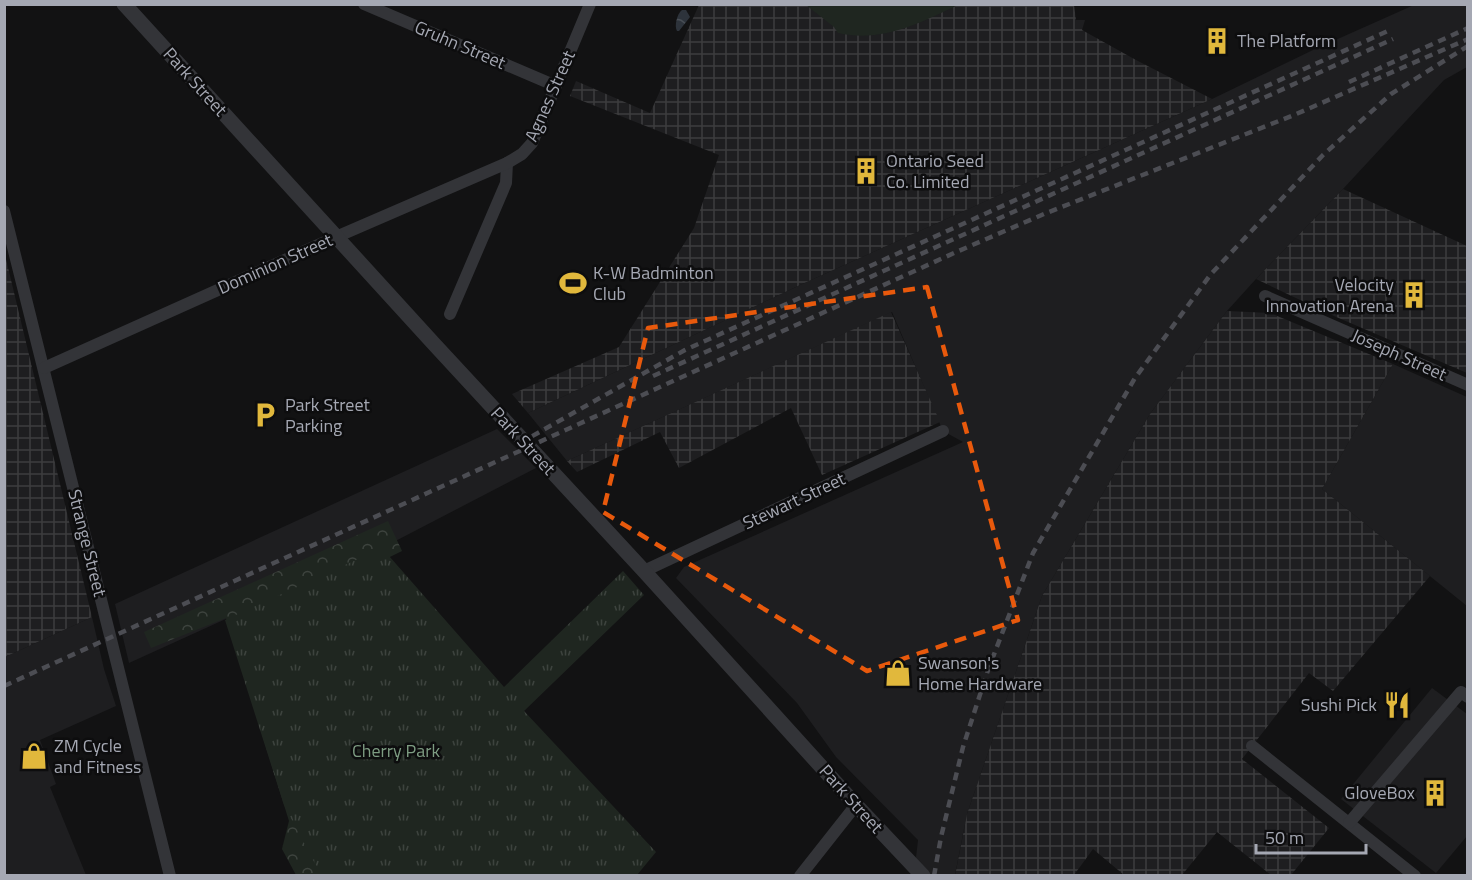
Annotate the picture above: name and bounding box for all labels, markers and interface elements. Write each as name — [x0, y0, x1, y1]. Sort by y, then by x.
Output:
street label: Gruhn Street — [410, 13, 511, 76]
building icon: The Platform — [1202, 26, 1232, 56]
place label: The Platform — [1237, 27, 1336, 54]
street label: Park Street — [157, 41, 234, 123]
street label: Agnes Street — [517, 45, 582, 146]
place label: Ontario Seed Co. Limited — [886, 147, 984, 195]
building icon: Ontario Seed Co. Limited — [851, 156, 881, 186]
street label: Dominion Street — [213, 226, 337, 301]
place label: K-W Badminton Club — [593, 259, 714, 307]
sports icon: K-W Badminton Club — [558, 268, 588, 298]
place label: Velocity Innovation Arena — [1265, 271, 1394, 319]
building icon: Velocity Innovation Arena — [1399, 280, 1429, 310]
street label: Joseph Street — [1347, 322, 1452, 388]
place label: Park Street Parking — [285, 391, 370, 439]
parking icon: Park Street Parking — [250, 400, 280, 430]
street label: Park Street — [485, 400, 563, 481]
street label: Stewart Street — [738, 465, 850, 536]
street label: Strange Street — [61, 486, 114, 600]
place label: Swanson's Home Hardware — [918, 649, 1042, 697]
shop icon: Swanson's Home Hardware — [883, 658, 913, 688]
restaurant icon: Sushi Pick — [1382, 690, 1412, 720]
place label: Sushi Pick — [1301, 691, 1377, 718]
place label: ZM Cycle and Fitness — [54, 732, 141, 780]
park label: Cherry Park — [352, 737, 440, 764]
shop icon: ZM Cycle and Fitness — [19, 741, 49, 771]
street label: Park Street — [813, 758, 890, 840]
building icon: GloveBox — [1420, 778, 1450, 808]
place label: GloveBox — [1344, 779, 1415, 806]
scale bar — [1256, 817, 1366, 855]
text: 50 m — [1265, 824, 1304, 851]

